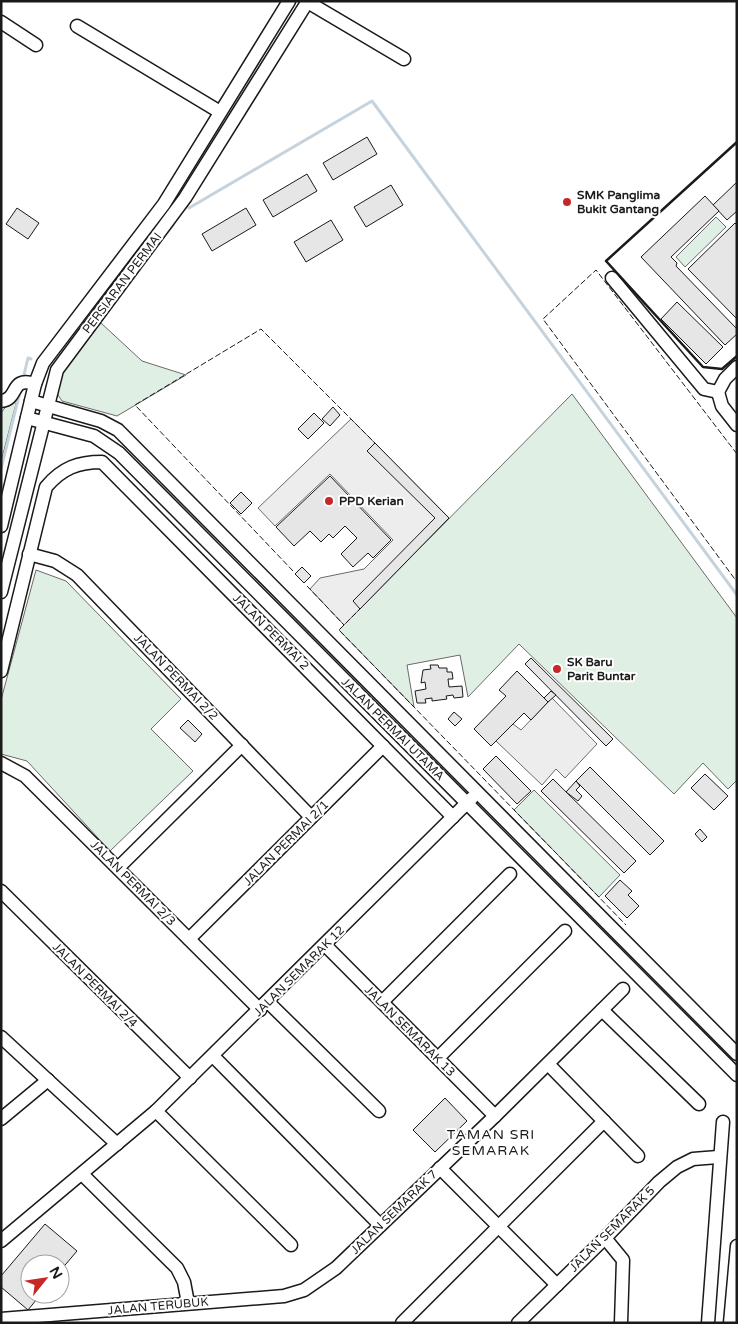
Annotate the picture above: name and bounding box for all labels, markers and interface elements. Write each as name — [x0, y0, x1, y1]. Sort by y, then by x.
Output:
place label: SMK Panglima Bukit Gantang — [577, 188, 661, 217]
marker: SMK Panglima Bukit Gantang — [561, 196, 573, 208]
street label: PERSIARAN PERMAI — [80, 230, 164, 336]
place label: PPD Kerian — [339, 494, 404, 508]
marker: PPD Kerian — [323, 495, 335, 507]
street label: JALAN PERMAI 2 — [230, 591, 312, 673]
street label: JALAN PERMAI 2/2 — [131, 631, 221, 723]
place label: SK Baru Parit Buntar — [567, 655, 636, 683]
marker: SK Baru Parit Buntar — [551, 663, 563, 675]
street label: JALAN PERMAI UTAMA — [339, 675, 447, 783]
street label: JALAN PERMAI 2/1 — [241, 798, 331, 888]
street label: JALAN PERMAI 2/3 — [88, 838, 178, 928]
street label: JALAN SEMARAK 12 — [251, 923, 347, 1019]
street label: JALAN PERMAI 2/4 — [50, 940, 141, 1031]
street label: JALAN SEMARAK 13 — [362, 983, 458, 1079]
district label: TAMAN SRI SEMARAK — [447, 1126, 535, 1159]
street label: JALAN SEMARAK 7 — [348, 1167, 440, 1257]
street label: JALAN SEMARAK 5 — [566, 1183, 658, 1275]
north arrow — [20, 1254, 70, 1304]
text: N — [46, 1264, 66, 1282]
street label: JALAN TERUBUK — [107, 1295, 209, 1317]

